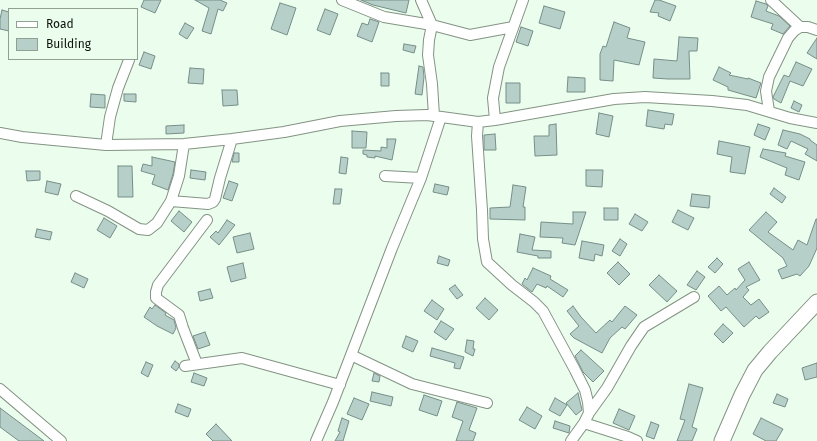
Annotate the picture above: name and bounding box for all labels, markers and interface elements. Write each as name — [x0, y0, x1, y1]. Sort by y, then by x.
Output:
legend — [8, 8, 138, 60]
text: Road — [46, 17, 74, 31]
text: Building — [46, 37, 91, 51]

